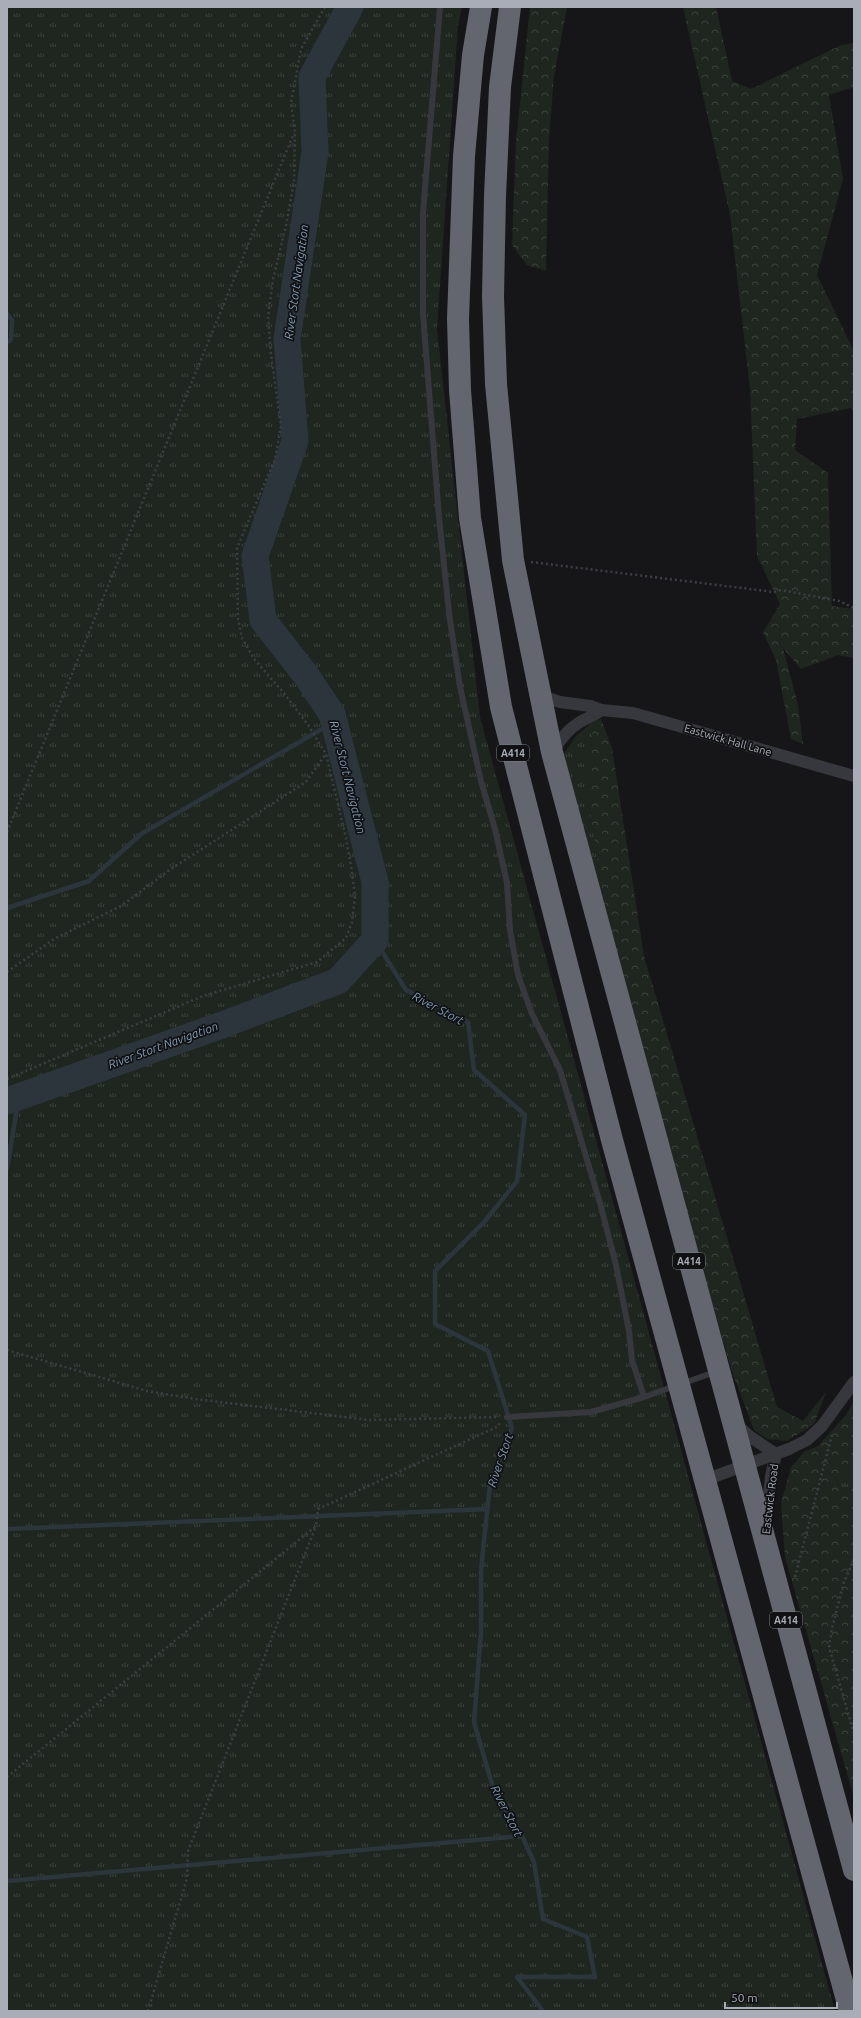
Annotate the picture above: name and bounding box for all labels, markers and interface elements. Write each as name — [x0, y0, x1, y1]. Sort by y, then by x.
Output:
water label: River Stort Navigation — [281, 224, 311, 340]
water label: River Stort Navigation — [328, 719, 368, 835]
street label: Eastwick Hall Lane — [683, 722, 773, 758]
road number: A414 — [497, 745, 529, 761]
water label: River Stort — [410, 989, 466, 1027]
water label: River Stort Navigation — [106, 1019, 220, 1071]
road number: A414 — [673, 1253, 705, 1269]
water label: River Stort — [485, 1431, 515, 1489]
street label: Eastwick Road — [760, 1463, 780, 1535]
road number: A414 — [770, 1612, 802, 1628]
water label: River Stort — [489, 1783, 526, 1839]
scale bar — [725, 1984, 837, 2010]
text: 50 m — [731, 1991, 758, 2004]

